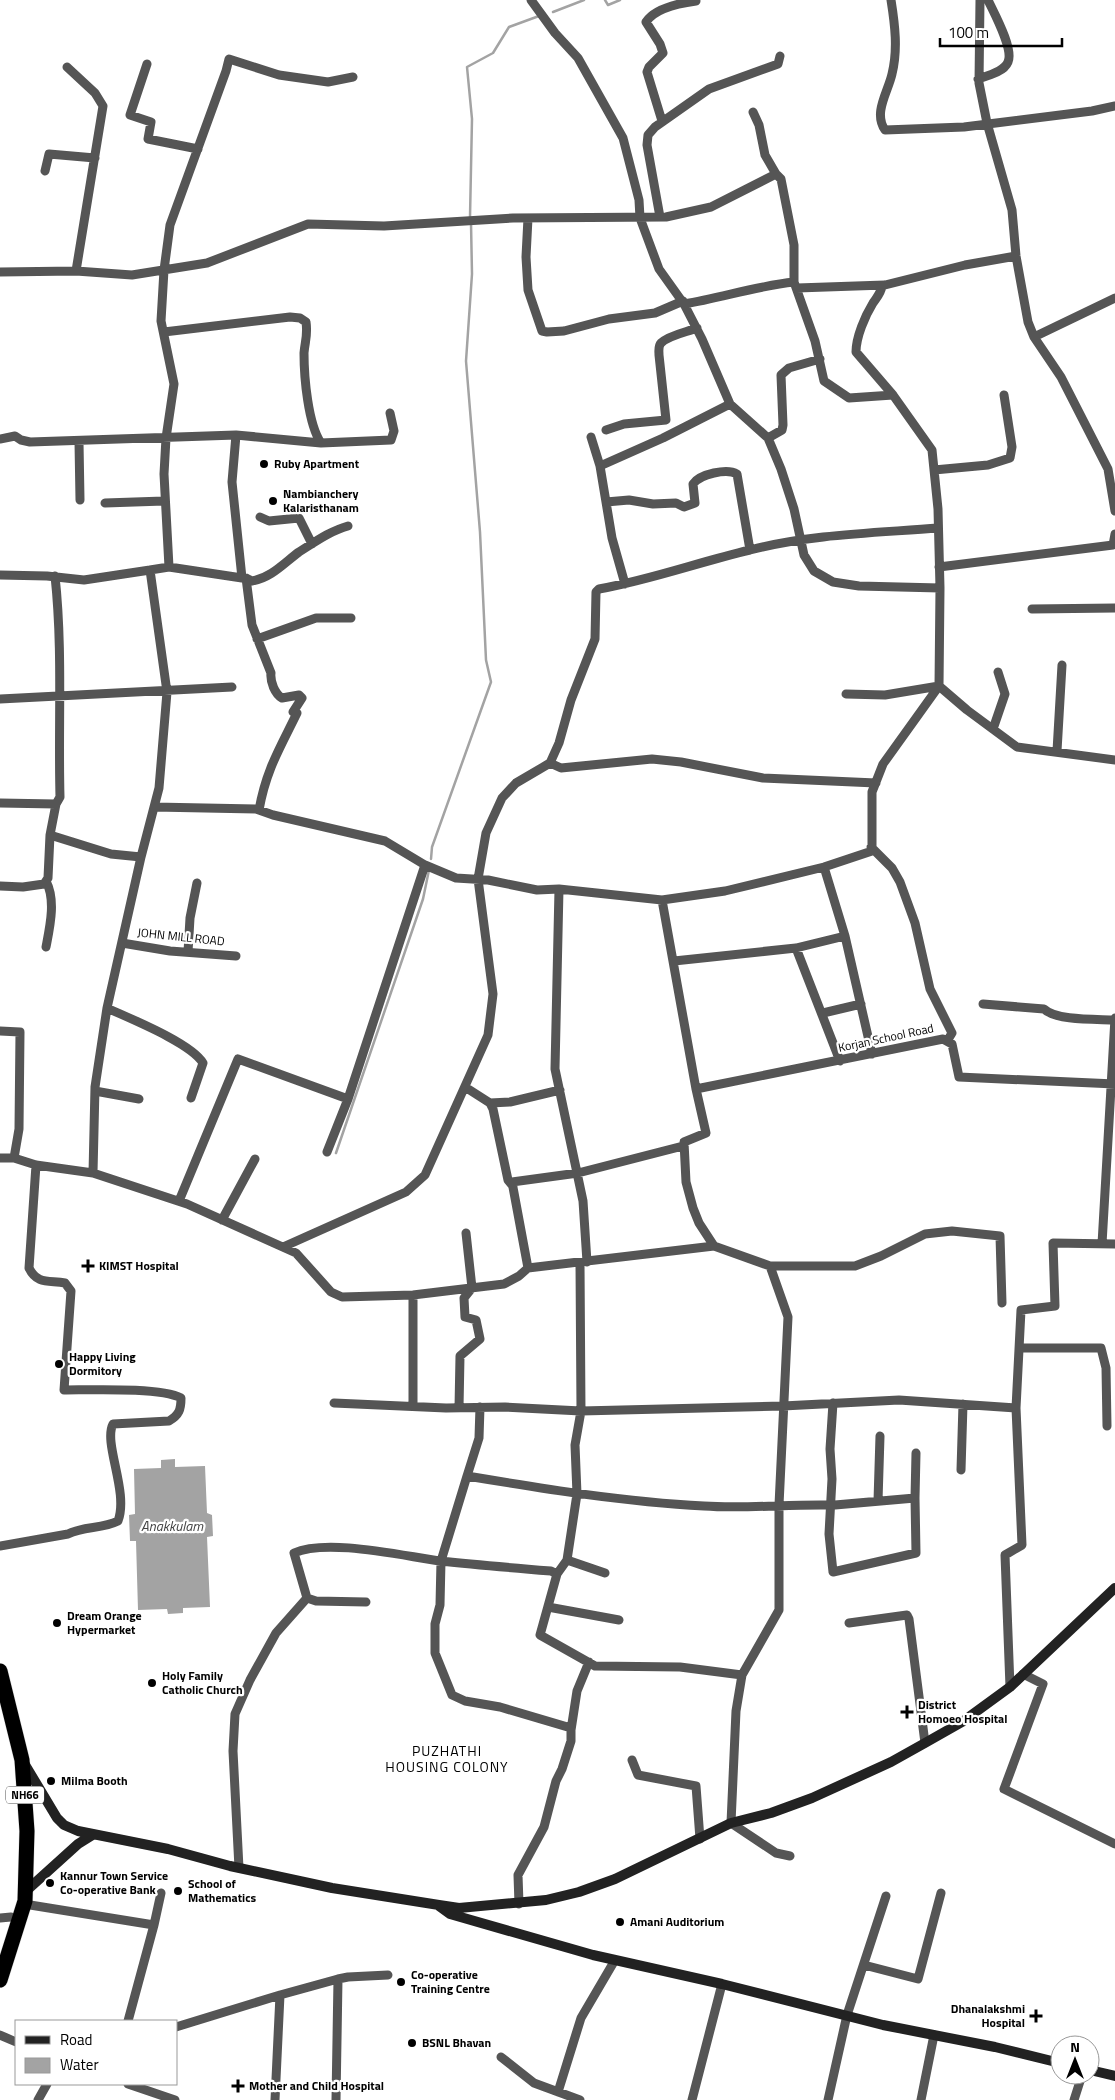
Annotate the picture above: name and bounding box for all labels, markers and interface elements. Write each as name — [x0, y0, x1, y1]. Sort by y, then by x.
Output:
scale bar — [940, 15, 1062, 47]
text: 100 m — [948, 21, 989, 44]
place label: Ruby Apartment — [274, 454, 360, 473]
marker: Ruby Apartment — [258, 458, 270, 470]
place label: Nambianchery Kalaristhanam — [283, 484, 359, 517]
marker: Nambianchery Kalaristhanam — [267, 495, 279, 507]
street label: JOHN MILL ROAD — [137, 922, 226, 951]
street label: Korjan School Road — [836, 1018, 935, 1057]
place label: KIMST Hospital — [99, 1256, 179, 1275]
marker: KIMST Hospital — [81, 1259, 95, 1273]
place label: Happy Living Dormitory — [69, 1347, 136, 1380]
marker: Happy Living Dormitory — [53, 1358, 65, 1370]
water label: Anakkulam — [141, 1515, 204, 1536]
place label: Dream Orange Hypermarket — [67, 1606, 142, 1639]
marker: Dream Orange Hypermarket — [51, 1617, 63, 1629]
place label: Holy Family Catholic Church — [162, 1666, 243, 1699]
marker: Holy Family Catholic Church — [146, 1677, 158, 1689]
place label: District Homoeo Hospital — [918, 1695, 1008, 1728]
marker: District Homoeo Hospital — [900, 1705, 914, 1719]
district label: PUZHATHI HOUSING COLONY — [385, 1740, 509, 1777]
place label: Milma Booth — [61, 1771, 128, 1790]
marker: Milma Booth — [45, 1775, 57, 1787]
road number: NH66 — [6, 1786, 44, 1804]
place label: Kannur Town Service Co-operative Bank — [60, 1866, 168, 1899]
place label: School of Mathematics — [188, 1874, 257, 1907]
marker: Kannur Town Service Co-operative Bank — [44, 1877, 56, 1889]
marker: School of Mathematics — [172, 1885, 184, 1897]
place label: Amani Auditorium — [630, 1912, 724, 1931]
marker: Amani Auditorium — [614, 1916, 626, 1928]
place label: Co-operative Training Centre — [411, 1965, 490, 1998]
marker: Co-operative Training Centre — [395, 1976, 407, 1988]
place label: Dhanalakshmi Hospital — [951, 1999, 1025, 2032]
marker: Dhanalakshmi Hospital — [1029, 2009, 1043, 2023]
legend — [15, 2020, 178, 2085]
text: Road — [60, 2028, 92, 2051]
place label: BSNL Bhavan — [422, 2033, 491, 2052]
north arrow — [1050, 2035, 1100, 2085]
text: N — [1070, 2036, 1080, 2057]
marker: BSNL Bhavan — [406, 2037, 418, 2049]
text: Water — [60, 2053, 99, 2076]
place label: Mother and Child Hospital — [249, 2076, 384, 2095]
marker: Mother and Child Hospital — [231, 2079, 245, 2093]

